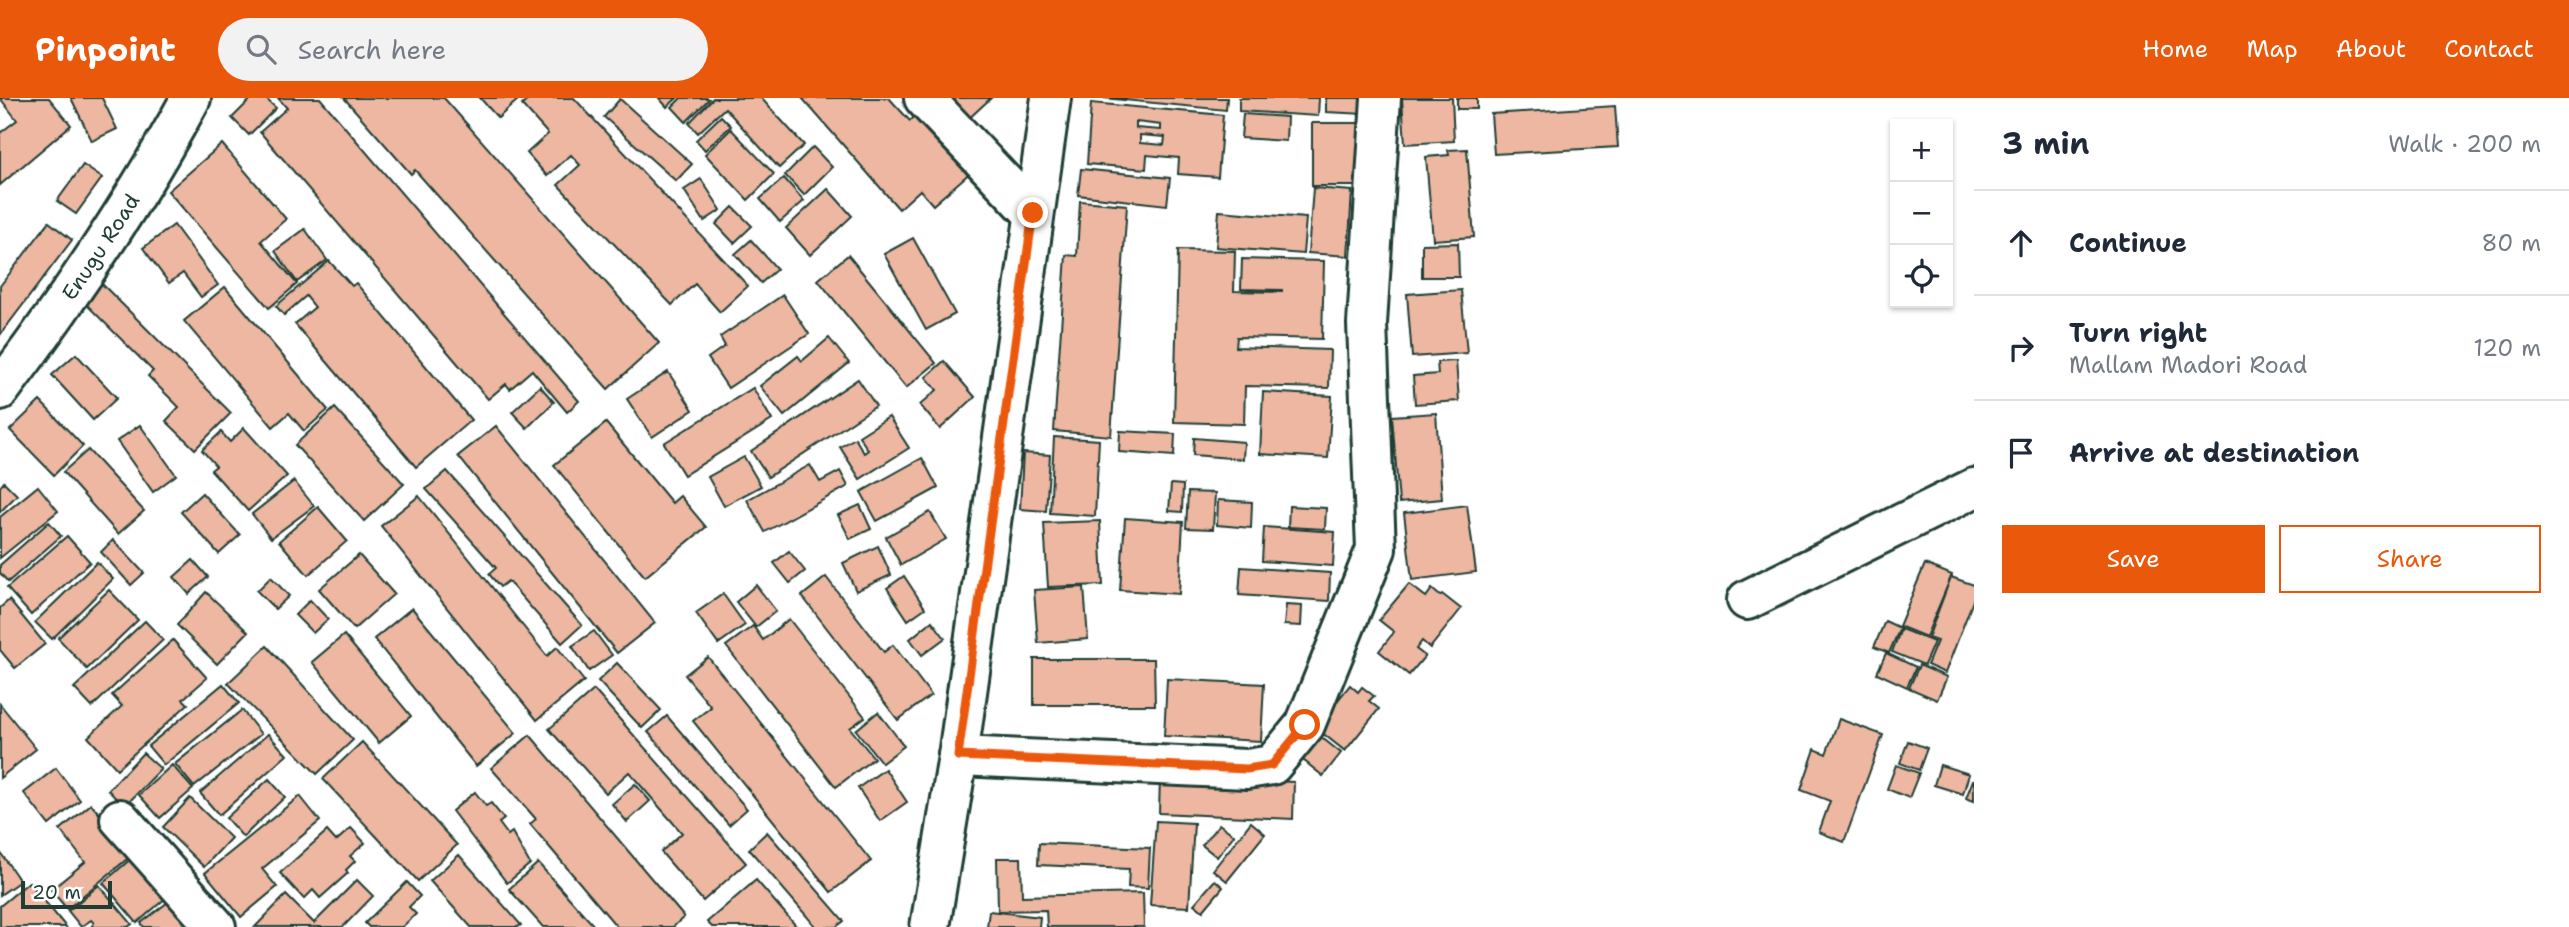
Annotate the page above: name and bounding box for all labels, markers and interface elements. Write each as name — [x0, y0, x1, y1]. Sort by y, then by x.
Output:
search box — [218, 18, 708, 81]
text: Pinpoint — [35, 27, 176, 72]
icon: search — [242, 30, 280, 68]
text: Search here — [298, 32, 446, 67]
text: Home — [2142, 33, 2208, 65]
text: Map — [2246, 33, 2298, 65]
text: About — [2336, 33, 2406, 65]
text: Contact — [2444, 33, 2534, 65]
map controls — [1890, 119, 1953, 308]
button: + — [1890, 119, 1953, 182]
text: 3 min — [2002, 123, 2089, 164]
text: Walk · 200 m — [2388, 129, 2541, 159]
button: − — [1890, 182, 1953, 245]
street label: Enugu Road — [56, 189, 146, 306]
route end — [1017, 197, 1048, 228]
icon: ahead — [2002, 224, 2040, 262]
text: Continue — [2069, 225, 2187, 260]
text: 80 m — [2482, 228, 2541, 258]
button: locate — [1890, 245, 1953, 308]
text: Turn right — [2069, 315, 2207, 350]
icon: right — [2002, 329, 2040, 367]
text: 120 m — [2473, 333, 2541, 363]
text: Mallam Madori Road — [2069, 350, 2307, 380]
icon: arrive — [2002, 434, 2040, 472]
text: Arrive at destination — [2069, 435, 2359, 470]
button: Save — [2002, 525, 2265, 593]
button: Share — [2279, 525, 2541, 593]
route start — [1289, 709, 1320, 740]
scale bar — [21, 878, 112, 910]
text: 20 m — [32, 880, 81, 905]

